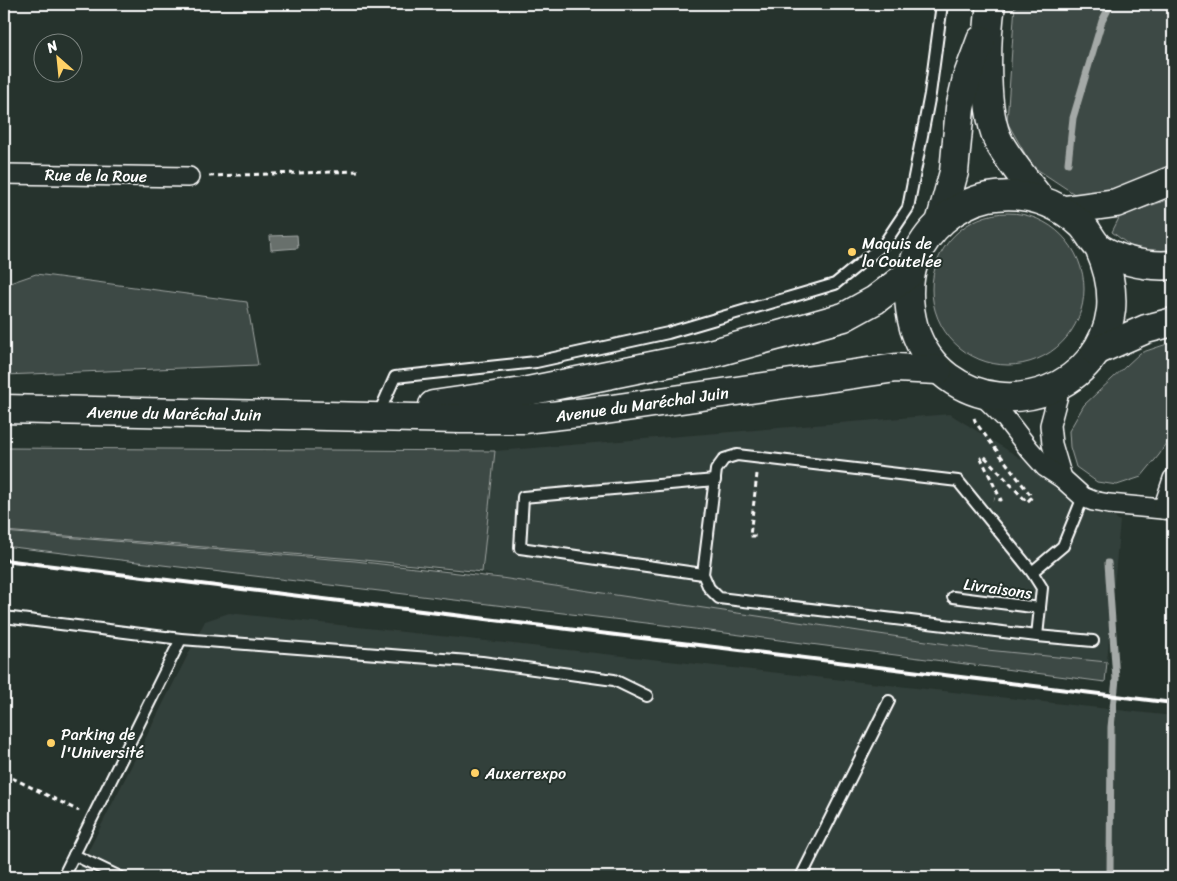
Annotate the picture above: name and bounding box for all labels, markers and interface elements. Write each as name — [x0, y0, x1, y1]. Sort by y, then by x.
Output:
north arrow — [32, 32, 82, 82]
text: N — [41, 33, 63, 61]
street label: Rue de la Roue — [45, 160, 147, 191]
place label: Maquis de la Coutelée — [862, 229, 942, 276]
marker: Maquis de la Coutelée — [846, 246, 858, 258]
street label: Avenue du Maréchal Juin — [553, 378, 731, 431]
street label: Avenue du Maréchal Juin — [85, 397, 262, 430]
street label: Livraisons — [962, 569, 1035, 608]
place label: Parking de l'Université — [61, 720, 144, 767]
marker: Parking de l'Université — [45, 737, 57, 749]
place label: Auxerrexpo — [484, 759, 566, 788]
marker: Auxerrexpo — [469, 767, 481, 779]

